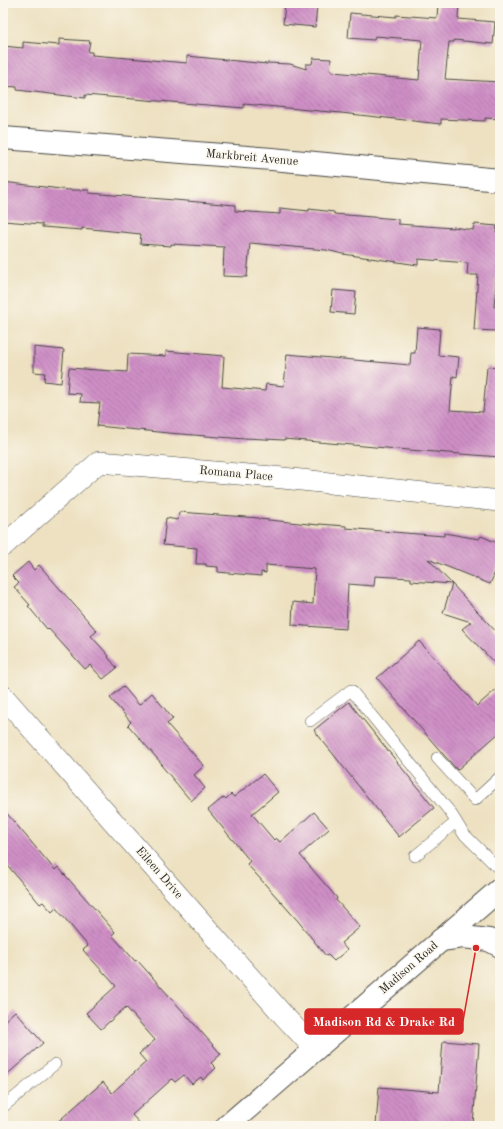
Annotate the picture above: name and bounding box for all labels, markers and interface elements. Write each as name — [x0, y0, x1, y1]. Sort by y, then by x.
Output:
street label: Markbreit Avenue — [205, 148, 299, 168]
street label: Romana Place — [199, 465, 274, 483]
street label: Eileen Drive — [133, 845, 185, 902]
street label: Madison Road — [377, 939, 441, 997]
callout: Madison Rd & Drake Rd — [305, 1009, 463, 1034]
text: Madison Rd & Drake Rd — [313, 1016, 455, 1029]

